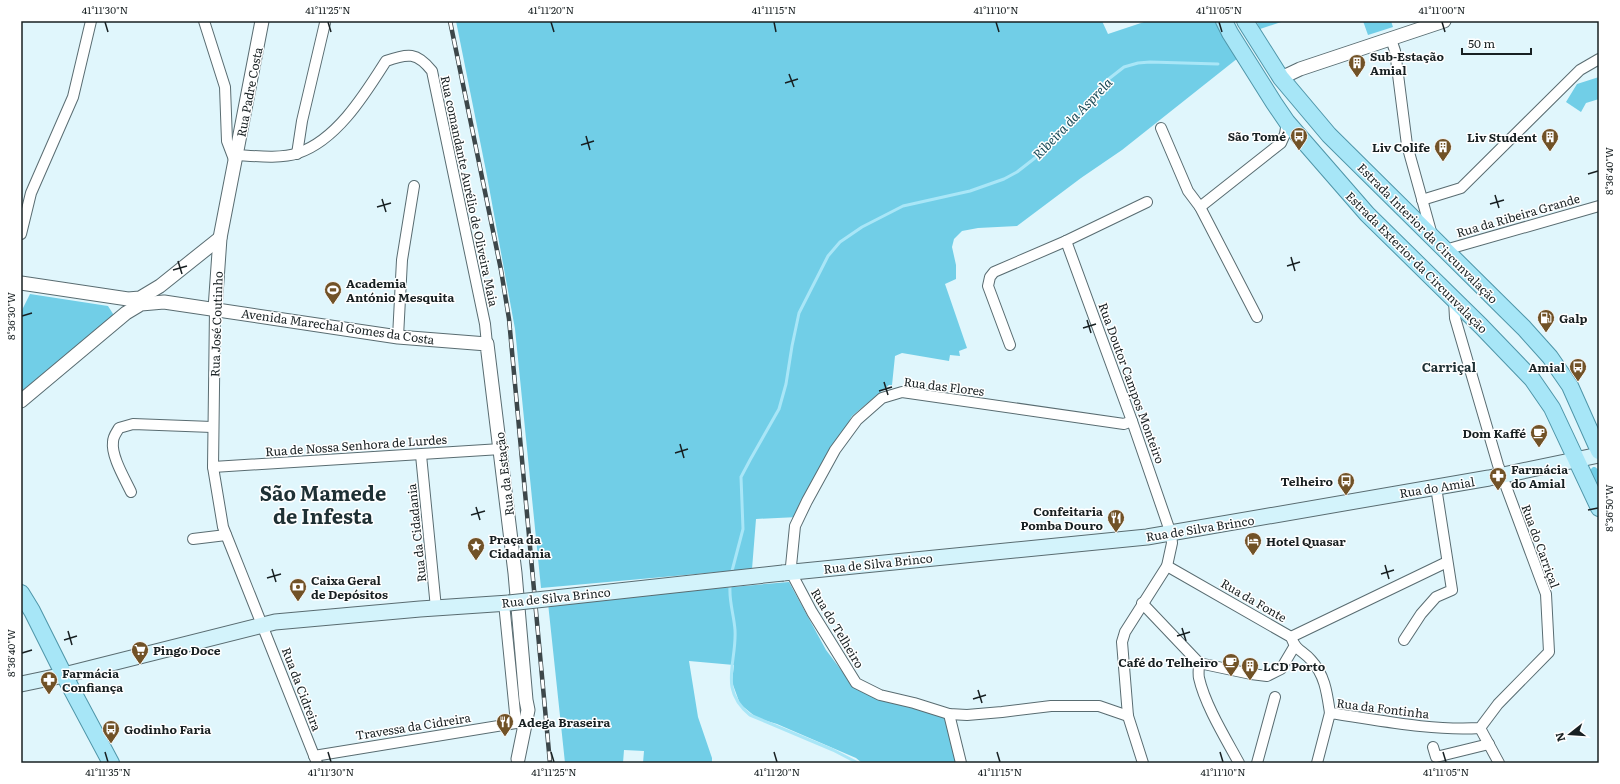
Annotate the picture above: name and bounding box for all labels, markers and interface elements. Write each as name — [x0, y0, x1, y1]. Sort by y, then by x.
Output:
text: 41°11'30"N — [82, 2, 128, 17]
text: 41°11'25"N — [305, 2, 351, 17]
text: 41°11'20"N — [528, 2, 574, 17]
text: 41°11'15"N — [752, 2, 796, 17]
text: 41°11'10"N — [973, 2, 1019, 17]
text: 41°11'05"N — [1196, 2, 1242, 17]
text: 41°11'00"N — [1419, 2, 1465, 17]
scale bar — [1462, 30, 1531, 56]
text: 50 m — [1468, 34, 1495, 52]
street label: Rua Padre Costa — [231, 45, 267, 139]
place label: Sub-Estação Amial — [1370, 47, 1444, 79]
building icon: Sub-Estação Amial — [1347, 53, 1367, 78]
water label: Ribeira da Asprela — [1028, 73, 1116, 163]
street label: Rua comandante Aurélio de Oliveira Maia — [437, 74, 503, 309]
bus stop icon: São Tomé — [1289, 126, 1309, 151]
place label: São Tomé — [1228, 127, 1286, 145]
building icon: Liv Student — [1540, 127, 1560, 152]
place label: Liv Student — [1467, 128, 1538, 146]
building icon: Liv Colife — [1433, 137, 1453, 162]
place label: Liv Colife — [1372, 138, 1430, 156]
text: 8°36'40"W — [1601, 147, 1616, 195]
street label: Estrada Interior da Circunvalação — [1354, 159, 1502, 307]
street label: Estrada Exterior da Circunvalação — [1342, 187, 1492, 337]
street label: Rua da Ribeira Grande — [1454, 189, 1582, 241]
street label: Rua José Coutinho — [205, 271, 227, 377]
place label: Academia António Mesquita — [346, 274, 454, 306]
sports icon: Academia António Mesquita — [323, 280, 343, 305]
text: 8°36'30"W — [3, 292, 18, 340]
street label: Rua Doutor Campos Monteiro — [1094, 300, 1170, 466]
street label: Avenida Marechal Gomes da Costa — [240, 304, 436, 349]
fuel station icon: Galp — [1536, 308, 1556, 333]
place label: Galp — [1559, 309, 1587, 327]
district label: Carriçal — [1422, 357, 1477, 376]
bus stop icon: Amial — [1568, 357, 1588, 382]
place label: Amial — [1528, 358, 1566, 376]
street label: Rua das Flores — [903, 372, 986, 400]
cafe icon: Dom Kaffé — [1529, 423, 1549, 448]
place label: Dom Kaffé — [1462, 424, 1526, 442]
street label: Rua de Nossa Senhora de Lurdes — [265, 430, 448, 460]
street label: Rua da Estação — [490, 431, 518, 517]
place label: Farmácia do Amial — [1511, 460, 1568, 492]
pharmacy icon: Farmácia do Amial — [1488, 466, 1508, 491]
bus stop icon: Telheiro — [1336, 471, 1356, 496]
place label: Telheiro — [1280, 472, 1333, 490]
street label: Rua do Amial — [1398, 472, 1476, 502]
district label: São Mamede de Infesta — [260, 477, 386, 530]
street label: Rua da Cidadania — [402, 482, 430, 583]
text: 8°36'50"W — [1601, 484, 1616, 532]
place label: Confeitaria Pomba Douro — [1020, 502, 1104, 534]
street label: Rua do Carriçal — [1518, 502, 1564, 590]
restaurant icon: Confeitaria Pomba Douro — [1106, 508, 1126, 533]
street label: Rua de Silva Brinco — [1145, 511, 1255, 545]
place label: Praça da Cidadania — [489, 530, 551, 562]
hotel icon: Hotel Quasar — [1243, 531, 1263, 556]
place label: Hotel Quasar — [1266, 532, 1346, 550]
place icon: Praça da Cidadania — [466, 536, 486, 561]
street label: Rua de Silva Brinco — [823, 548, 933, 578]
place label: Caixa Geral de Depósitos — [311, 571, 388, 603]
street label: Rua da Fonte — [1218, 574, 1290, 626]
bank icon: Caixa Geral de Depósitos — [288, 577, 308, 602]
street label: Rua de Silva Brinco — [501, 582, 611, 612]
street label: Rua do Telheiro — [807, 585, 869, 671]
text: 8°36'40"W — [3, 629, 18, 677]
supermarket icon: Pingo Doce — [130, 640, 150, 665]
place label: Pingo Doce — [153, 641, 221, 659]
street label: Rua da Cidreira — [278, 644, 326, 734]
cafe icon: Café do Telheiro — [1221, 652, 1241, 677]
place label: Café do Telheiro — [1118, 653, 1219, 671]
building icon: LCD Porto — [1240, 656, 1260, 681]
place label: LCD Porto — [1263, 657, 1326, 675]
place label: Farmácia Confiança — [62, 664, 123, 696]
pharmacy icon: Farmácia Confiança — [39, 670, 59, 695]
street label: Rua da Fontinha — [1336, 693, 1431, 723]
street label: Travessa da Cidreira — [354, 708, 473, 744]
restaurant icon: Adega Braseira — [495, 712, 515, 737]
place label: Adega Braseira — [518, 713, 610, 731]
north arrow — [1550, 714, 1590, 754]
bus stop icon: Godinho Faria — [101, 719, 121, 744]
place label: Godinho Faria — [124, 720, 211, 738]
text: N — [1550, 730, 1568, 744]
text: 41°11'35"N — [85, 764, 131, 779]
text: 41°11'30"N — [308, 764, 354, 779]
text: 41°11'25"N — [531, 764, 577, 779]
text: 41°11'20"N — [754, 764, 800, 779]
text: 41°11'15"N — [978, 764, 1022, 779]
text: 41°11'10"N — [1200, 764, 1246, 779]
text: 41°11'05"N — [1423, 764, 1469, 779]

